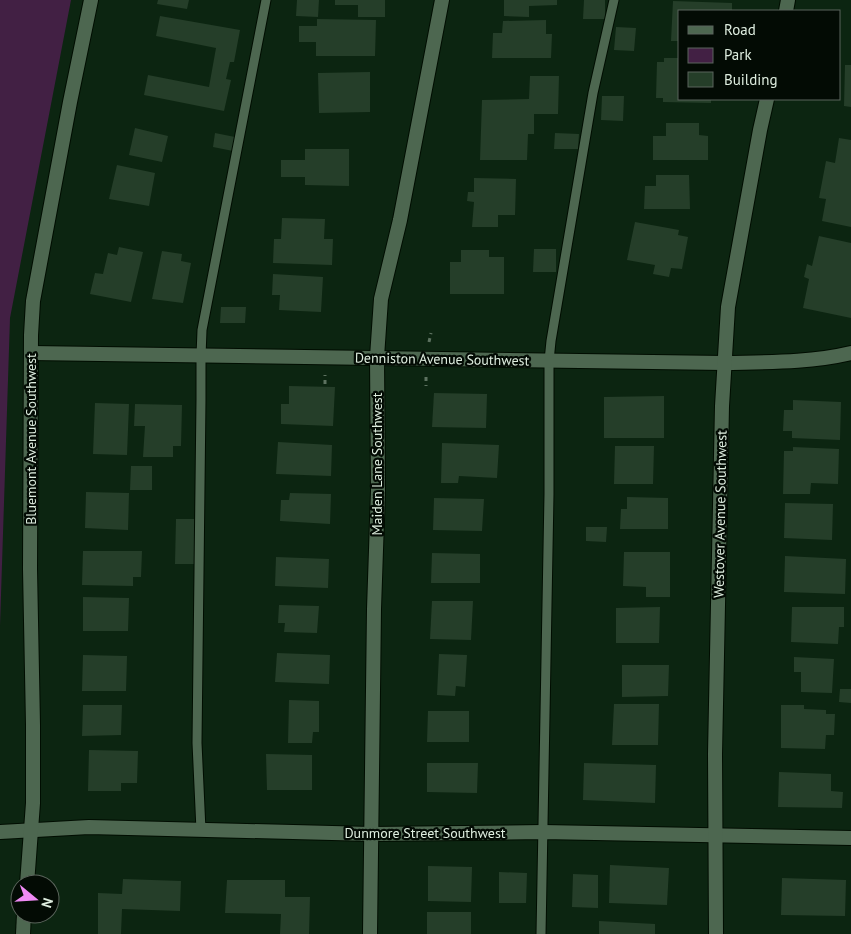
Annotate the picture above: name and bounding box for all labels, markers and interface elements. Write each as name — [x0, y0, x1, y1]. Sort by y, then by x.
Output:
legend — [678, 10, 841, 100]
text: Road — [724, 20, 756, 39]
text: Park — [724, 45, 752, 64]
text: Building — [724, 70, 778, 89]
street label: Denniston Avenue Southwest — [355, 348, 530, 370]
street label: Bluemont Avenue Southwest — [22, 353, 40, 525]
street label: Maiden Lane Southwest — [368, 392, 386, 536]
street label: Westover Avenue Southwest — [710, 430, 730, 598]
street label: Dunmore Street Southwest — [344, 824, 506, 842]
north arrow — [10, 874, 60, 924]
text: N — [37, 896, 57, 910]

